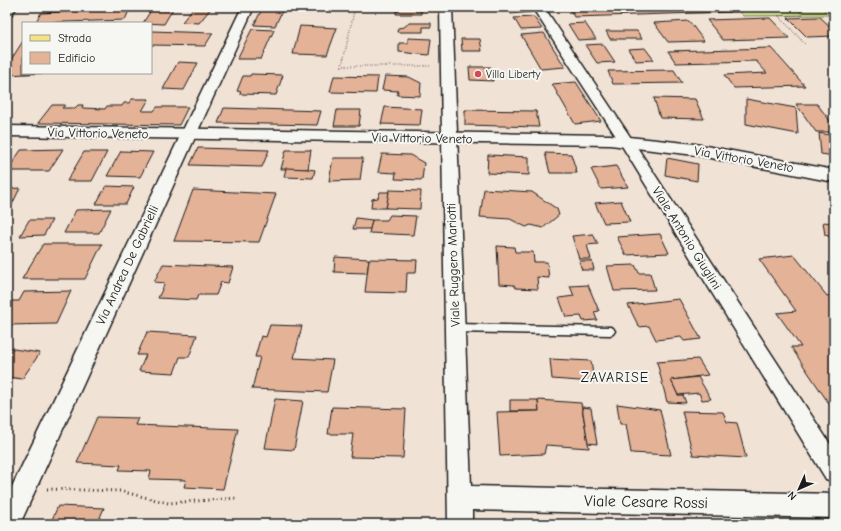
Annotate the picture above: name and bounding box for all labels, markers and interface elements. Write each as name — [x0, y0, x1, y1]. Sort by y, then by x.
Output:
legend — [22, 22, 152, 74]
text: Strada — [58, 31, 91, 45]
text: Edificio — [58, 51, 95, 65]
place label: Villa Liberty — [486, 68, 540, 81]
marker: Villa Liberty — [473, 69, 483, 79]
street label: Via Vittorio Veneto — [47, 125, 149, 141]
street label: Via Vittorio Veneto — [371, 130, 473, 146]
street label: Via Vittorio Veneto — [693, 143, 795, 175]
street label: Viale Antonio Giuglini — [649, 184, 725, 292]
street label: Via Andrea De Gabrielli — [93, 203, 161, 327]
street label: Viale Ruggero Mariotti — [443, 203, 463, 327]
district label: ZAVARISE — [581, 369, 649, 386]
north arrow — [779, 469, 819, 509]
text: N — [785, 489, 799, 503]
street label: Viale Cesare Rossi — [584, 492, 708, 512]

